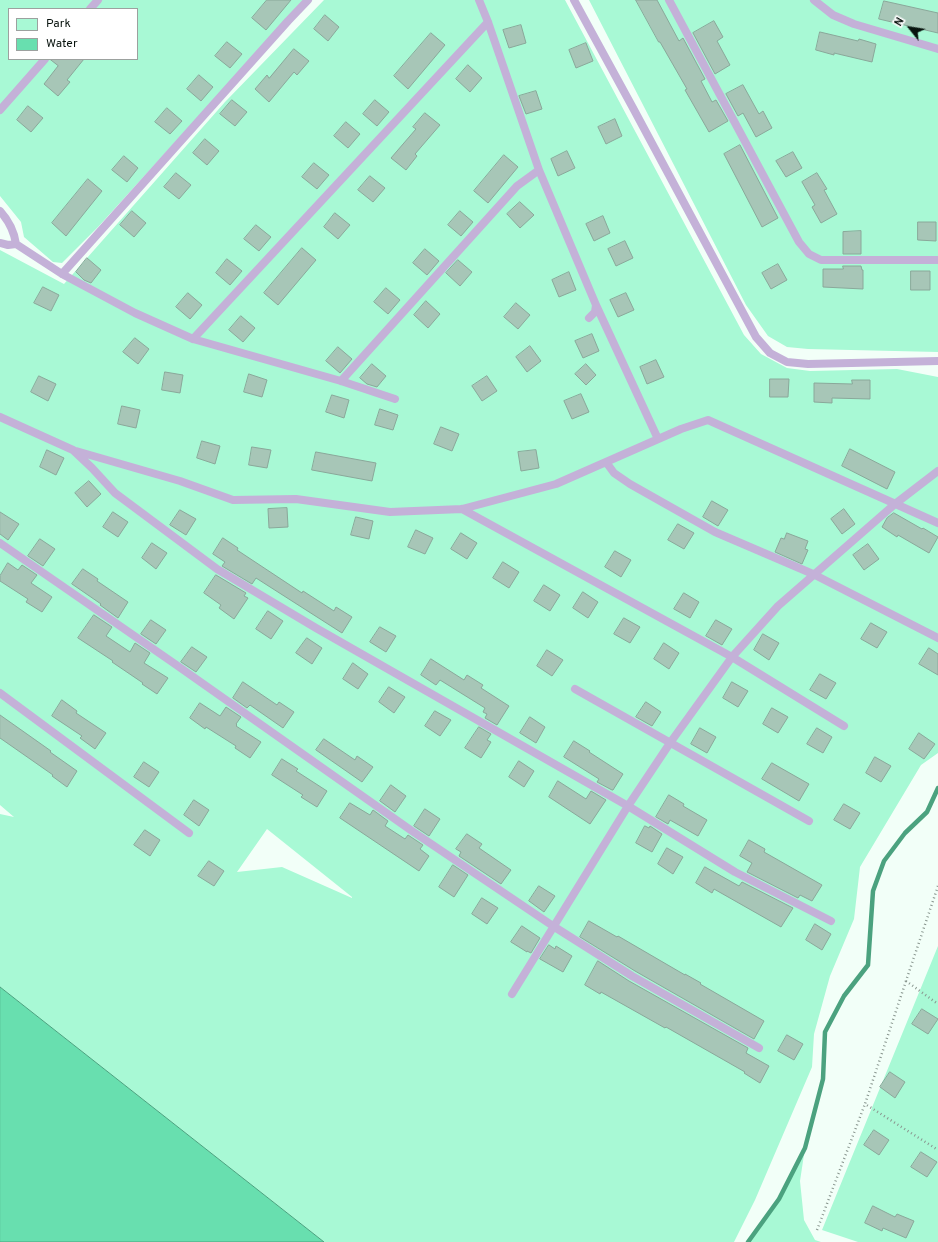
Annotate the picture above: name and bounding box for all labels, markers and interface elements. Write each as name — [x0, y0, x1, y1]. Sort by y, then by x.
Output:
legend — [8, 8, 138, 60]
north arrow — [890, 8, 930, 48]
text: N — [892, 15, 908, 29]
text: Park — [46, 16, 71, 32]
text: Water — [46, 36, 78, 52]

